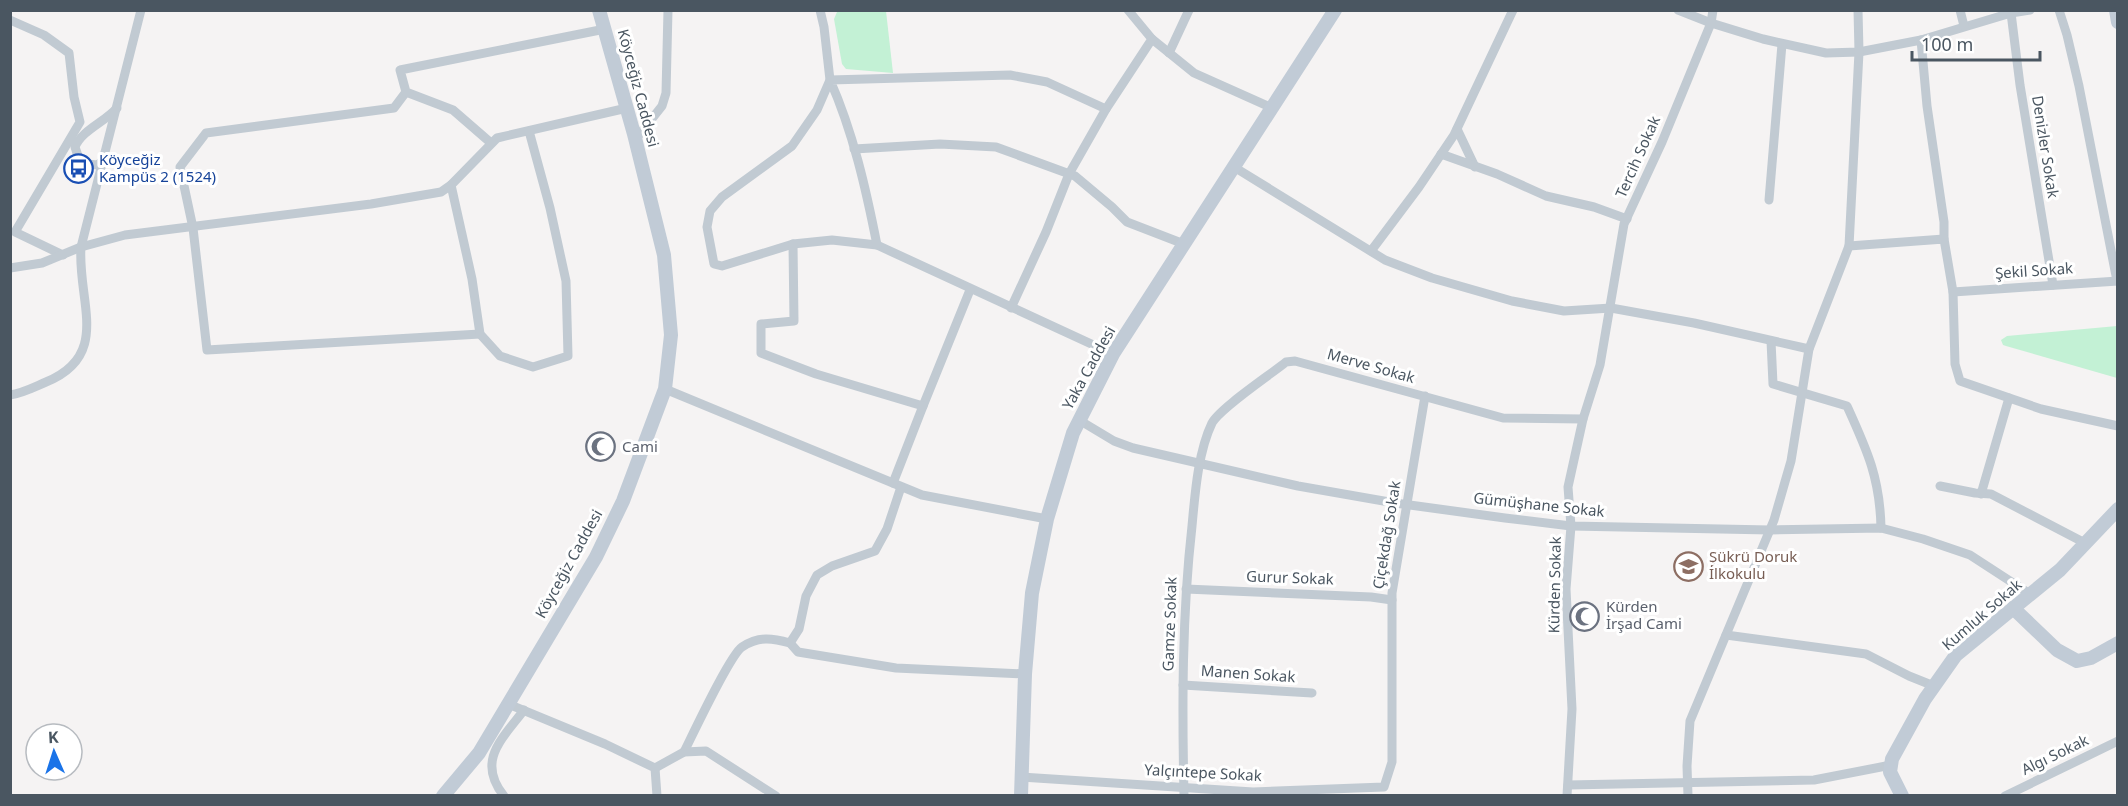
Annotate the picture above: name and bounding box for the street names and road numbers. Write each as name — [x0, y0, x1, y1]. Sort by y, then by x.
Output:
street label: Köyceğiz Caddesi — [614, 27, 664, 149]
street label: Denizler Sokak — [2028, 94, 2064, 200]
street label: Tercih Sokak — [1610, 112, 1664, 201]
street label: Şekil Sokak — [1994, 257, 2074, 283]
street label: Yaka Caddesi — [1057, 322, 1119, 413]
street label: Merve Sokak — [1325, 343, 1417, 387]
street label: Çiçekdağ Sokak — [1368, 479, 1404, 590]
street label: Gümüşhane Sokak — [1473, 487, 1606, 521]
street label: Köyceğiz Caddesi — [530, 506, 606, 621]
street label: Kürden Sokak — [1543, 536, 1565, 634]
street label: Gurur Sokak — [1246, 565, 1334, 589]
street label: Kumluk Sokak — [1937, 574, 2025, 654]
street label: Gamze Sokak — [1157, 576, 1181, 672]
street label: Manen Sokak — [1200, 660, 1296, 686]
street label: Algı Sokak — [2018, 729, 2091, 779]
street label: Yalçıntepe Sokak — [1144, 759, 1262, 785]

